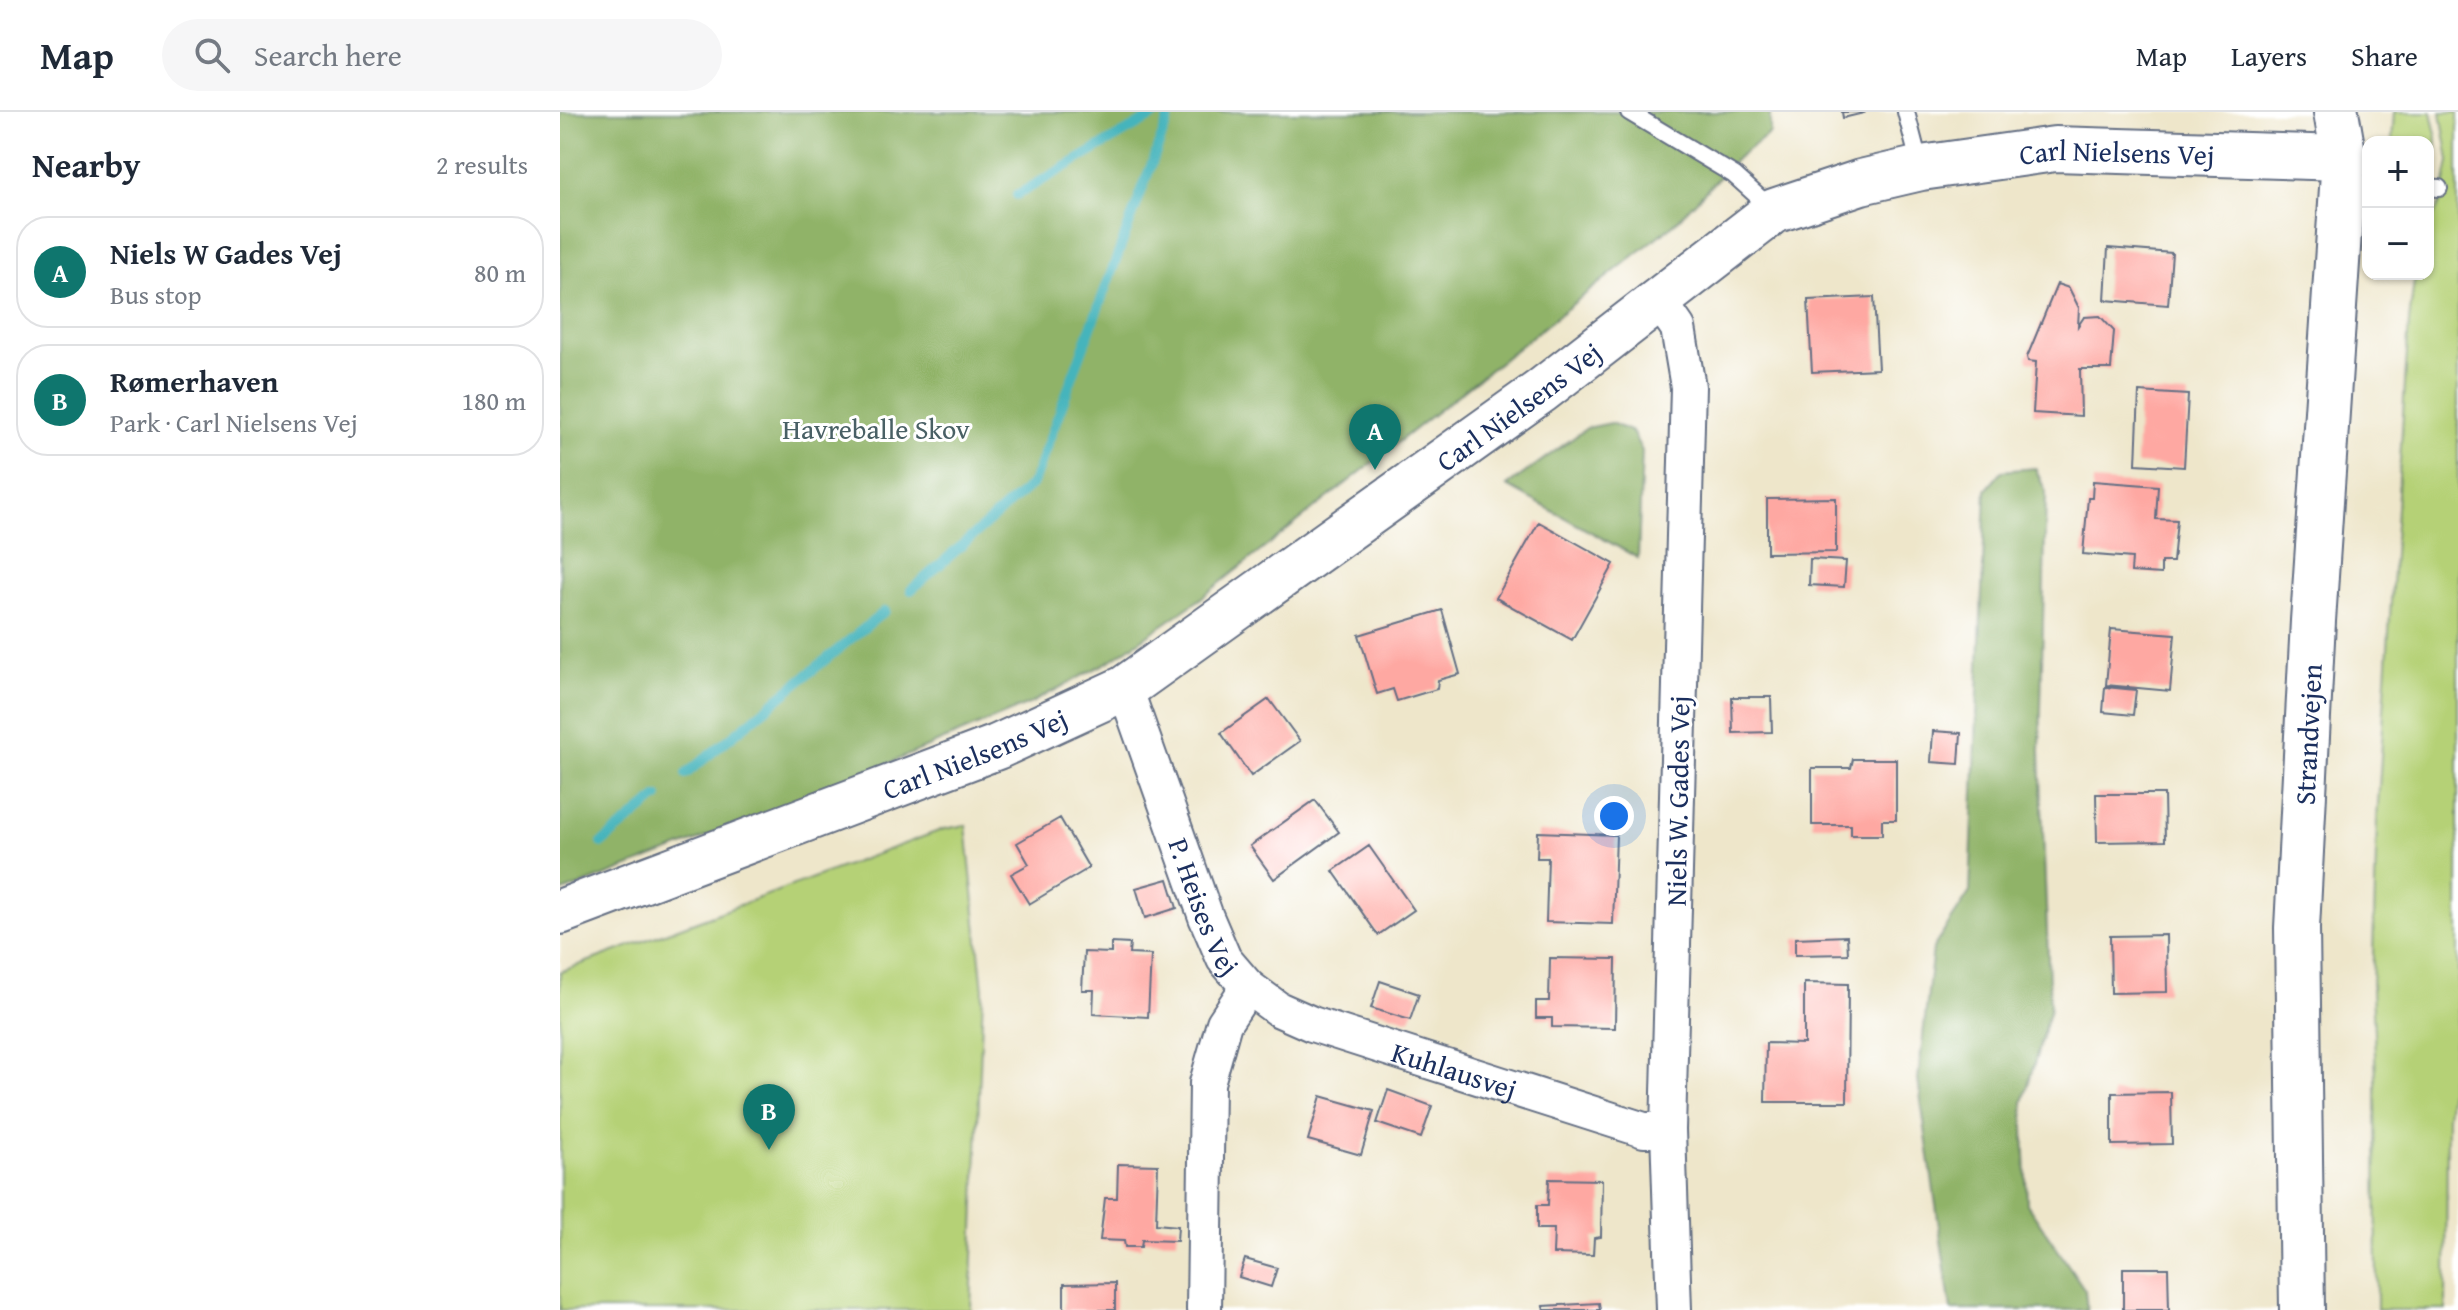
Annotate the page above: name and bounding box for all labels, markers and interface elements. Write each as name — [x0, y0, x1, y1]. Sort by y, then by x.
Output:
search box — [162, 19, 722, 91]
text: Map — [40, 27, 114, 83]
icon: search — [190, 33, 234, 77]
text: Search here — [254, 33, 402, 77]
text: Map — [2136, 35, 2187, 76]
text: Layers — [2231, 35, 2307, 76]
text: Share — [2351, 35, 2418, 76]
street label: Carl Nielsens Vej — [2016, 128, 2215, 174]
map controls — [2362, 136, 2434, 280]
button: + — [2362, 136, 2434, 208]
text: Nearby — [32, 140, 141, 189]
text: 2 results — [436, 145, 528, 184]
button: − — [2362, 208, 2434, 280]
text: Niels W Gades Vej — [110, 231, 342, 275]
text: A — [52, 253, 68, 292]
text: 80 m — [474, 253, 526, 292]
text: Bus stop — [110, 275, 202, 314]
street label: Carl Nielsens Vej — [1427, 332, 1610, 480]
text: Rømerhaven — [110, 359, 279, 403]
text: B — [52, 381, 68, 420]
text: 180 m — [461, 381, 526, 420]
text: Park · Carl Nielsens Vej — [110, 403, 358, 442]
pin: A — [1349, 404, 1401, 470]
park label: Havreballe Skov — [782, 408, 970, 449]
street label: Strandvejen — [2283, 662, 2331, 806]
street label: Niels W. Gades Vej — [1655, 695, 1699, 907]
street label: Carl Nielsens Vej — [876, 697, 1074, 809]
your location — [1594, 796, 1634, 836]
street label: P. Heises Vej — [1159, 832, 1250, 984]
street label: Kuhlausvej — [1387, 1030, 1522, 1109]
pin: B — [743, 1084, 795, 1150]

